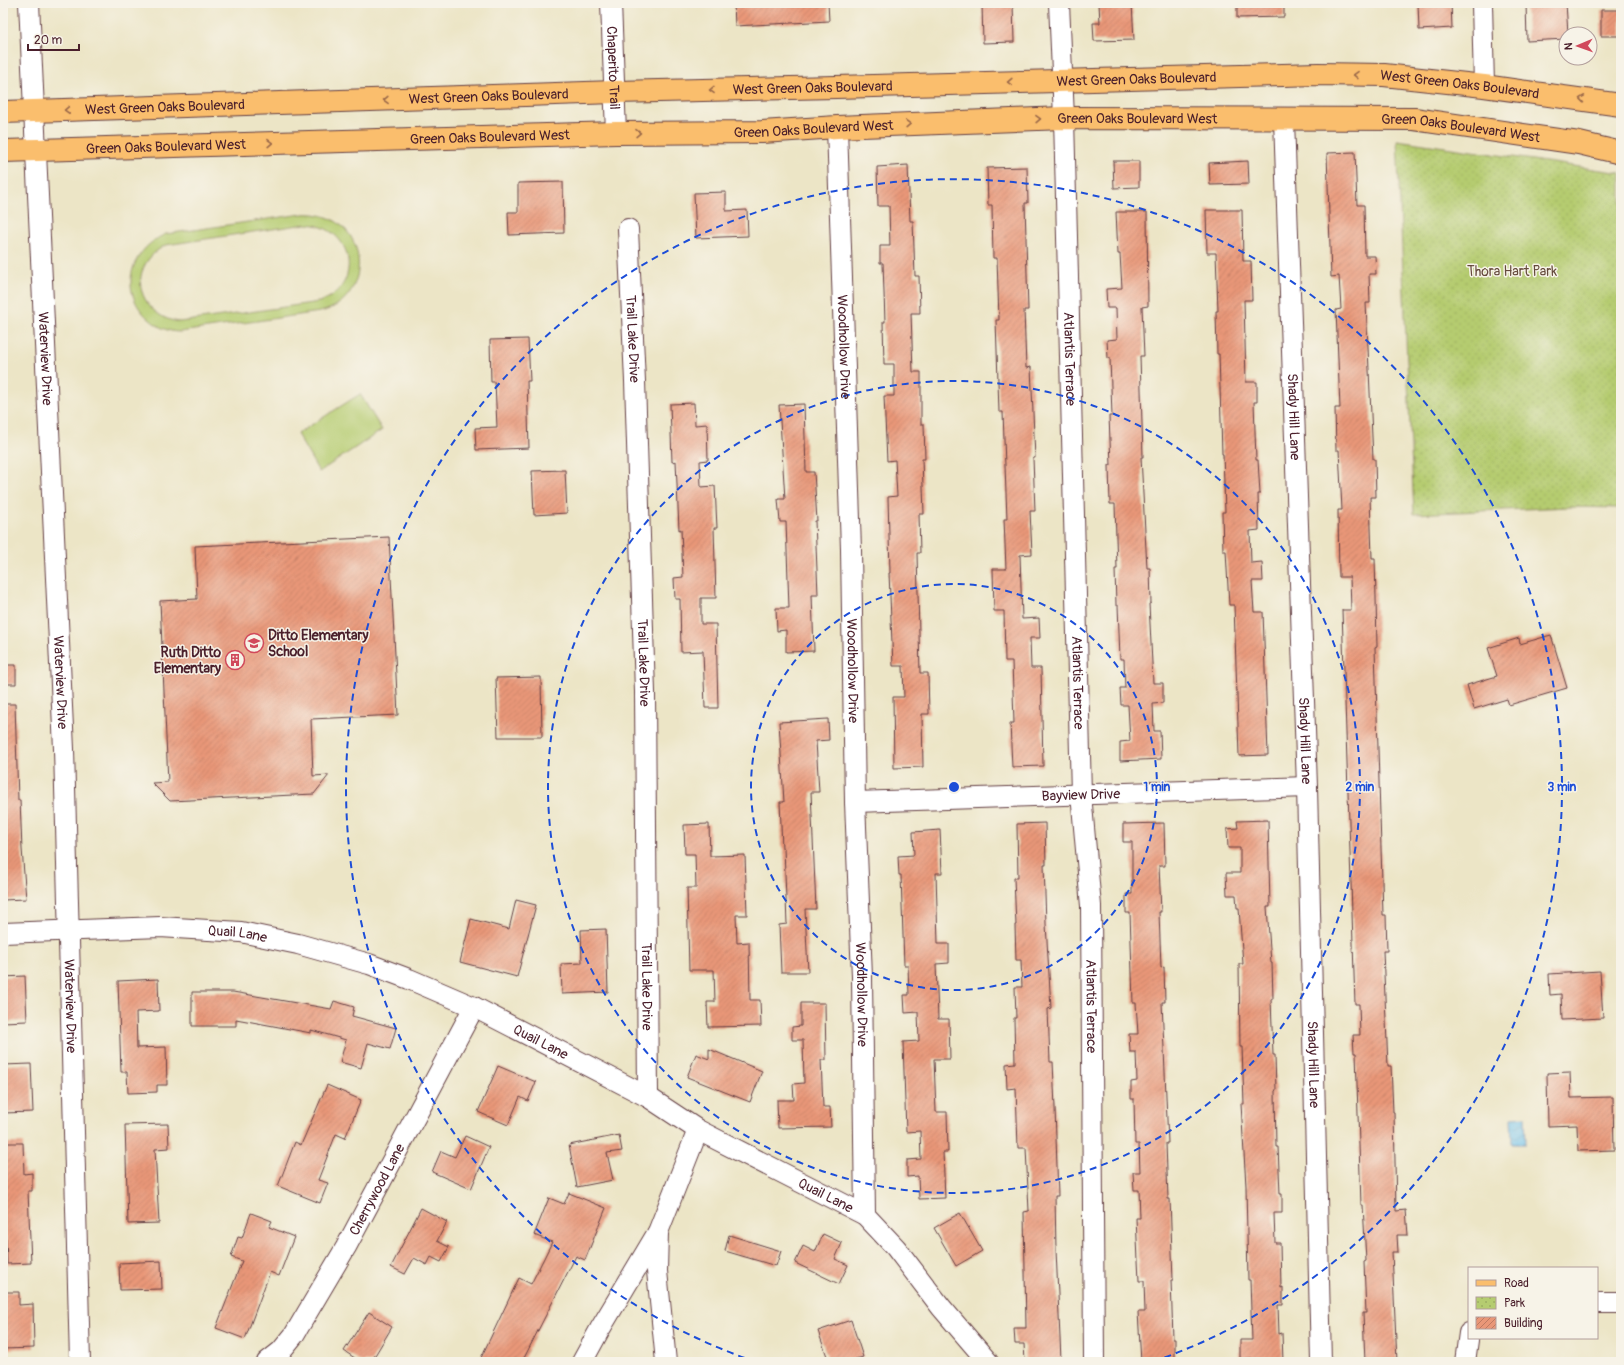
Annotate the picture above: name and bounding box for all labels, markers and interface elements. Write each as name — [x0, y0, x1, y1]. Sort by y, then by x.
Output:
scale bar — [28, 26, 79, 52]
street label: Chaperito Trail — [603, 26, 624, 110]
north arrow — [1558, 26, 1598, 66]
text: 20 m — [34, 33, 63, 48]
text: N — [1562, 42, 1575, 50]
street label: West Green Oaks Boulevard — [1379, 66, 1541, 102]
street label: West Green Oaks Boulevard — [1056, 68, 1217, 90]
one-way arrow — [1353, 70, 1359, 79]
street label: West Green Oaks Boulevard — [732, 77, 893, 98]
one-way arrow — [1007, 78, 1013, 86]
street label: West Green Oaks Boulevard — [408, 85, 569, 107]
one-way arrow — [709, 86, 715, 94]
one-way arrow — [1579, 95, 1585, 104]
street label: West Green Oaks Boulevard — [85, 96, 245, 118]
one-way arrow — [383, 96, 389, 104]
one-way arrow — [64, 105, 70, 114]
street label: Green Oaks Boulevard West — [1057, 109, 1218, 127]
street label: Green Oaks Boulevard West — [1381, 110, 1542, 146]
one-way arrow — [1035, 114, 1041, 123]
street label: Green Oaks Boulevard West — [734, 116, 894, 141]
one-way arrow — [905, 120, 911, 128]
street label: Green Oaks Boulevard West — [410, 126, 570, 148]
one-way arrow — [635, 129, 641, 137]
street label: Green Oaks Boulevard West — [86, 135, 247, 157]
one-way arrow — [267, 139, 273, 147]
park label: Thora Hart Park — [1467, 263, 1557, 280]
street label: Woodhollow Drive — [834, 294, 855, 399]
street label: Trail Lake Drive — [623, 295, 644, 383]
street label: Waterview Drive — [35, 311, 56, 406]
street label: Atlantis Terrace — [1060, 312, 1080, 406]
street label: Shady Hill Lane — [1284, 373, 1304, 461]
street label: Trail Lake Drive — [634, 618, 654, 707]
street label: Woodhollow Drive — [844, 618, 862, 723]
place label: Ditto Elementary School — [268, 627, 368, 660]
school or university icon: Ditto Elementary School — [243, 632, 265, 654]
street label: Waterview Drive — [50, 635, 72, 730]
street label: Atlantis Terrace — [1069, 636, 1088, 730]
place label: Ruth Ditto Elementary — [154, 644, 221, 677]
building icon: Ruth Ditto Elementary — [224, 649, 246, 671]
street label: Shady Hill Lane — [1295, 697, 1315, 785]
centre of rings — [947, 780, 961, 794]
text: 1 min — [1144, 780, 1171, 795]
text: 2 min — [1346, 780, 1375, 795]
text: 3 min — [1548, 780, 1577, 795]
street label: Bayview Drive — [1041, 785, 1121, 804]
street label: Quail Lane — [207, 921, 269, 946]
street label: Woodhollow Drive — [852, 942, 871, 1047]
street label: Trail Lake Drive — [638, 943, 656, 1031]
street label: Waterview Drive — [61, 959, 80, 1053]
street label: Atlantis Terrace — [1083, 959, 1100, 1053]
street label: Quail Lane — [510, 1020, 571, 1063]
street label: Shady Hill Lane — [1304, 1021, 1323, 1108]
street label: Cherrywood Lane — [345, 1141, 408, 1238]
street label: Quail Lane — [795, 1174, 856, 1216]
legend — [1468, 1267, 1598, 1339]
text: Road — [1504, 1276, 1529, 1291]
text: Park — [1504, 1296, 1525, 1311]
text: Building — [1504, 1316, 1543, 1331]

